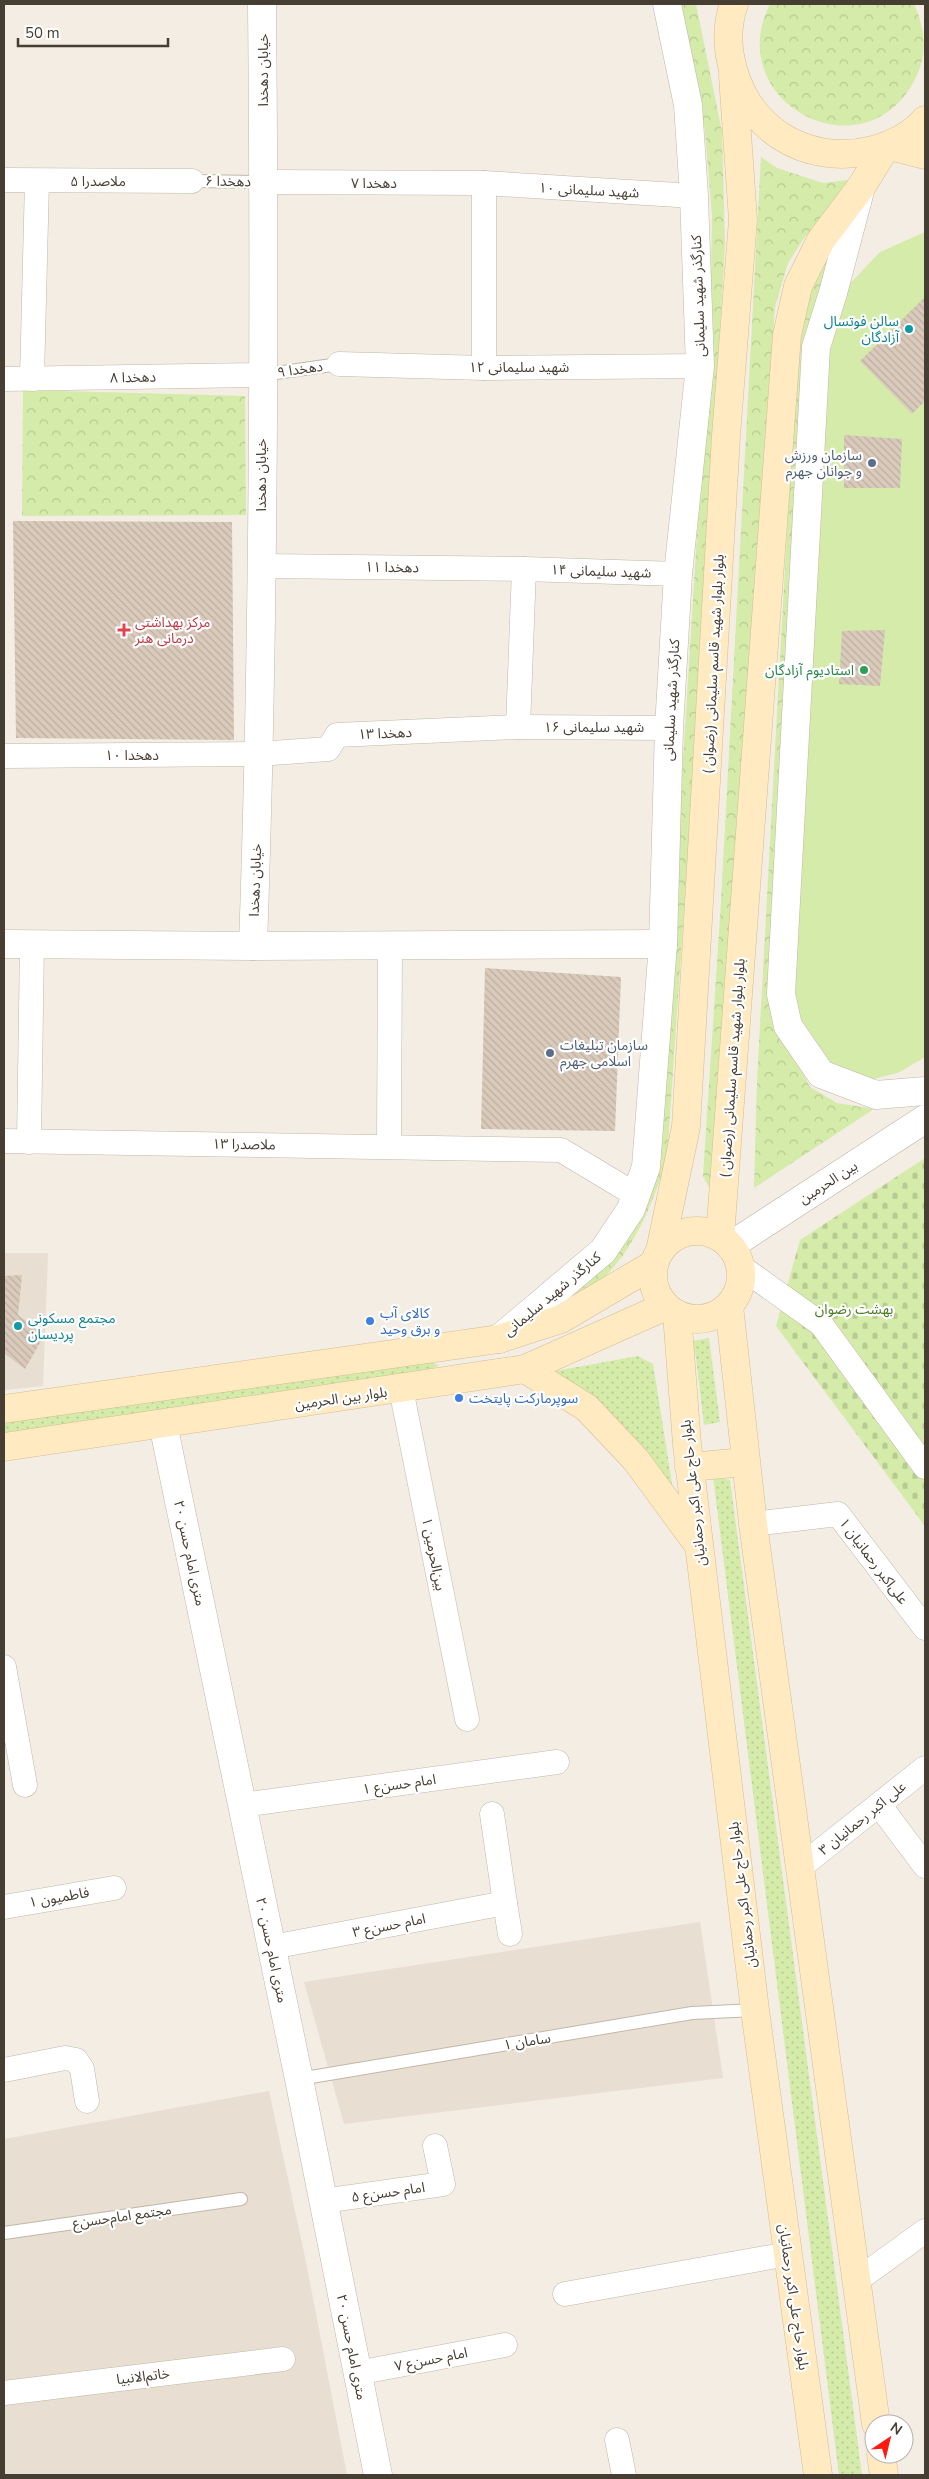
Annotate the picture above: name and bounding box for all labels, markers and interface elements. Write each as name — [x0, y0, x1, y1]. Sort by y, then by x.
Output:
scale bar — [18, 15, 168, 47]
text: 50 m — [25, 23, 60, 43]
street label: خیابان دهخدا — [254, 34, 273, 106]
street label: ملاصدرا ۵ — [70, 172, 126, 191]
street label: دهخدا ۶ — [205, 172, 251, 191]
street label: دهخدا ۷ — [351, 174, 397, 193]
street label: شهید سلیمانی ۱۰ — [538, 178, 640, 203]
street label: کنارگذر شهید سلیمانی — [687, 234, 710, 357]
place label: سالن فوتسال آزادگان — [824, 312, 900, 347]
marker: سالن فوتسال آزادگان — [903, 323, 915, 335]
street label: دهخدا ۹ — [276, 357, 324, 382]
street label: شهید سلیمانی ۱۲ — [469, 358, 569, 377]
street label: دهخدا ۸ — [110, 368, 157, 387]
street label: خیابان دهخدا — [252, 439, 271, 511]
place label: سازمان ورزش و جوانان جهرم — [785, 446, 862, 482]
marker: سازمان ورزش و جوانان جهرم — [866, 457, 878, 469]
street label: بلوار بلوار شهید قاسم سلیمانی (رضوان ) — [698, 553, 730, 774]
street label: دهخدا ۱۱ — [365, 558, 419, 577]
street label: شهید سلیمانی ۱۴ — [550, 560, 652, 583]
place label: مرکز بهداشتی درمانی هنر — [134, 613, 210, 648]
marker: مرکز بهداشتی درمانی هنر — [117, 623, 131, 637]
street label: کنارگذر شهید سلیمانی — [659, 638, 684, 762]
place label: استادیوم آزادگان — [765, 661, 854, 681]
marker: استادیوم آزادگان — [858, 664, 870, 676]
street label: شهید سلیمانی ۱۶ — [544, 718, 644, 737]
street label: دهخدا ۱۳ — [358, 723, 413, 744]
street label: دهخدا ۱۰ — [105, 746, 159, 765]
street label: خیابان دهخدا — [245, 843, 266, 917]
street label: بلوار بلوار شهید قاسم سلیمانی (رضوان ) — [715, 957, 751, 1178]
place label: سازمان تبلیغات اسلامی جهرم — [560, 1036, 648, 1072]
marker: سازمان تبلیغات اسلامی جهرم — [544, 1047, 556, 1059]
street label: ملاصدرا ۱۳ — [212, 1134, 276, 1155]
street label: بین الحرمین — [795, 1156, 862, 1208]
street label: کنارگذر شهید سلیمانی — [499, 1248, 605, 1341]
park label: بهشت رضوان — [815, 1300, 894, 1319]
place label: کالای آب و برق وحید — [380, 1304, 440, 1339]
place label: مجتمع مسکونی پردیسان — [28, 1309, 116, 1344]
marker: کالای آب و برق وحید — [364, 1315, 376, 1327]
marker: مجتمع مسکونی پردیسان — [12, 1320, 24, 1332]
street label: بلوار بین الحرمین — [294, 1383, 389, 1414]
place label: سوپرمارکت پایتخت — [469, 1389, 578, 1408]
marker: سوپرمارکت پایتخت — [453, 1392, 465, 1404]
street label: بلوار حاج علی اکبر رحمانیان — [676, 1418, 712, 1567]
street label: ۲۰ متری امام حسن — [168, 1499, 210, 1608]
street label: علی‌اکبر رحمانیان ۱ — [835, 1514, 912, 1608]
street label: بین‌الحرمین ۱ — [417, 1516, 450, 1593]
street label: امام حسن‌ع ۱ — [361, 1770, 437, 1800]
street label: علی اکبر رحمانیان ۳ — [815, 1777, 910, 1860]
street label: بلوار حاج علی اکبر رحمانیان — [724, 1820, 762, 1969]
street label: فاطمیون ۱ — [27, 1883, 91, 1912]
street label: ۲۰ متری امام حسن — [250, 1896, 292, 2005]
street label: امام حسن‌ع ۳ — [351, 1909, 428, 1943]
street label: سامان ۱ — [502, 2028, 552, 2055]
street label: امام حسن‌ع ۵ — [350, 2178, 426, 2208]
street label: مجتمع امام‌حسن‌ع — [71, 2200, 173, 2234]
street label: بلوار حاج علی اکبر رحمانیان — [773, 2223, 813, 2372]
street label: ۲۰ متری امام حسن — [331, 2293, 371, 2402]
street label: امام حسن‌ع ۷ — [393, 2343, 470, 2377]
street label: خاتم‌الانبیا — [115, 2364, 171, 2390]
north arrow — [864, 2414, 914, 2464]
text: N — [886, 2418, 906, 2440]

